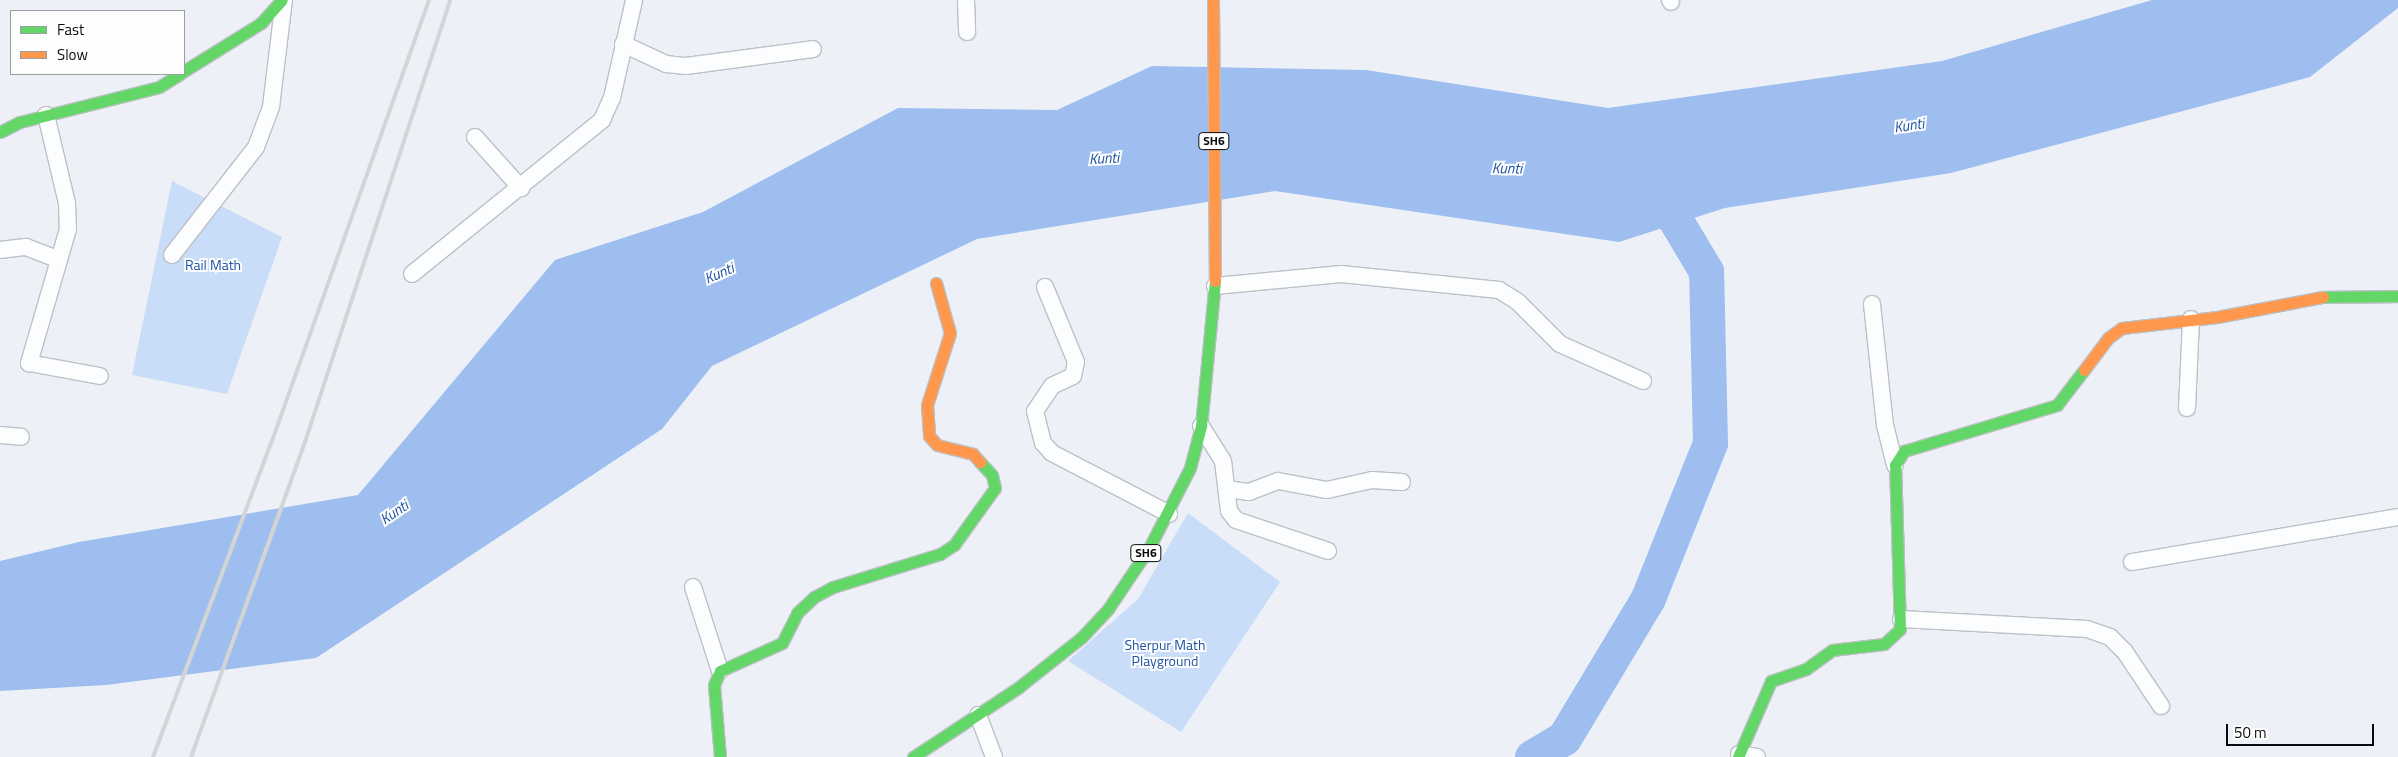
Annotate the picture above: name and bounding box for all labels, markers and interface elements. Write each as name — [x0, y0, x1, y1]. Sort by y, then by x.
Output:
legend — [10, 10, 185, 75]
text: Fast — [57, 18, 84, 41]
text: Slow — [57, 43, 88, 66]
water label: Kunti — [1893, 114, 1925, 136]
road number: SH6 — [1198, 132, 1230, 150]
water label: Kunti — [1088, 148, 1120, 168]
water label: Kunti — [1492, 159, 1522, 177]
park label: Rail Math — [185, 257, 241, 273]
water label: Kunti — [701, 259, 737, 287]
water label: Kunti — [376, 496, 412, 528]
road number: SH6 — [1130, 544, 1162, 562]
park label: Sherpur Math Playground — [1125, 637, 1205, 670]
scale bar — [2228, 714, 2376, 746]
text: 50 m — [2234, 721, 2267, 744]

